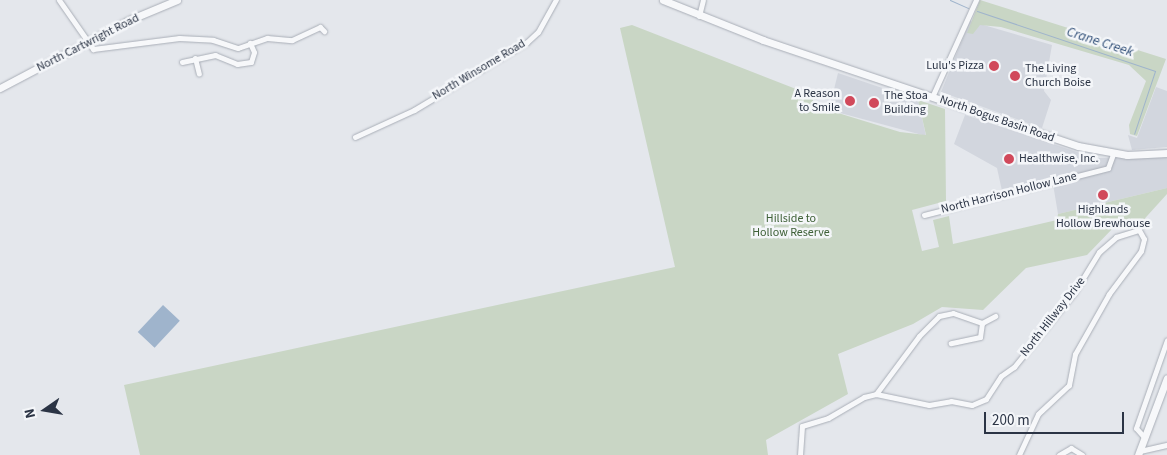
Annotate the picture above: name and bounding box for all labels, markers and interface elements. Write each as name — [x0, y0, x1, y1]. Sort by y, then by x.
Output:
street label: North Cartwright Road — [34, 11, 142, 75]
water label: Crane Creek — [1065, 23, 1135, 61]
street label: North Winsome Road — [430, 37, 528, 103]
place label: Lulu's Pizza — [926, 59, 984, 73]
marker: Lulu's Pizza — [988, 60, 1000, 72]
place label: The Living Church Boise — [1025, 62, 1091, 90]
marker: The Living Church Boise — [1009, 70, 1021, 82]
place label: A Reason to Smile — [794, 87, 840, 115]
place label: The Stoa Building — [884, 89, 928, 117]
street label: North Bogus Basin Road — [938, 93, 1056, 145]
marker: A Reason to Smile — [844, 95, 856, 107]
marker: The Stoa Building — [868, 97, 880, 109]
place label: Healthwise, Inc. — [1019, 152, 1098, 166]
marker: Healthwise, Inc. — [1003, 153, 1015, 165]
street label: North Harrison Hollow Lane — [940, 169, 1078, 217]
marker: Highlands Hollow Brewhouse — [1097, 189, 1109, 201]
place label: Highlands Hollow Brewhouse — [1056, 203, 1150, 231]
park label: Hillside to Hollow Reserve — [752, 212, 830, 240]
street label: North Hillway Drive — [1018, 274, 1088, 360]
north arrow — [20, 385, 70, 435]
scale bar — [987, 402, 1127, 434]
text: N — [20, 407, 41, 420]
text: 200 m — [992, 410, 1030, 431]

